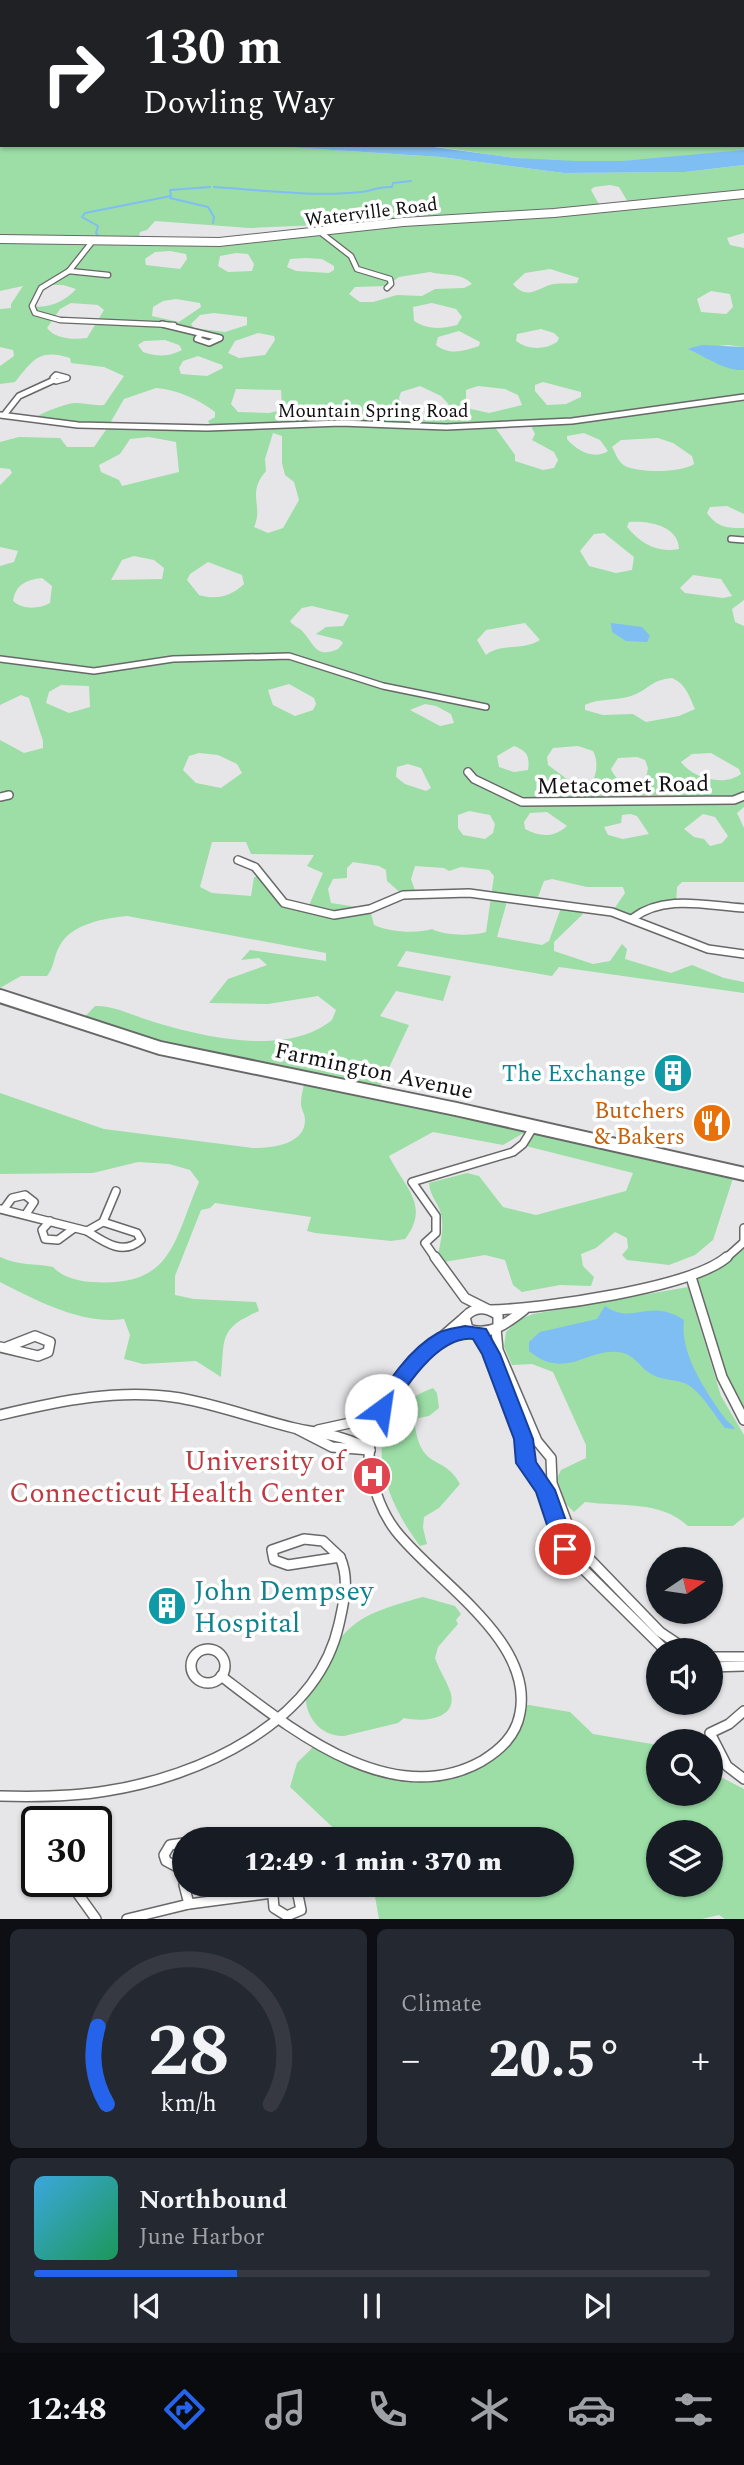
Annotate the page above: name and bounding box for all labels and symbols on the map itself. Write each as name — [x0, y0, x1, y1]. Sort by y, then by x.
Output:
street label: Waterville Road — [303, 190, 439, 235]
street label: Mountain Spring Road — [277, 397, 469, 426]
street label: Metacomet Road — [536, 766, 710, 805]
street label: Farmington Avenue — [271, 1033, 476, 1110]
building icon: The Exchange — [652, 1052, 694, 1094]
place label: The Exchange — [502, 1057, 646, 1092]
place label: Butchers & Bakers — [594, 1094, 685, 1155]
restaurant icon: Butchers & Bakers — [691, 1102, 733, 1144]
position arrow — [344, 1373, 418, 1447]
place label: University of Connecticut Health Center — [9, 1440, 347, 1515]
hospital icon: University of Connecticut Health Center — [351, 1455, 393, 1497]
pin — [535, 1519, 595, 1579]
north arrow — [646, 1547, 723, 1624]
place label: John Dempsey Hospital — [194, 1570, 375, 1645]
building icon: John Dempsey Hospital — [146, 1585, 188, 1627]
speed limit sign: 30 — [21, 1806, 112, 1897]

